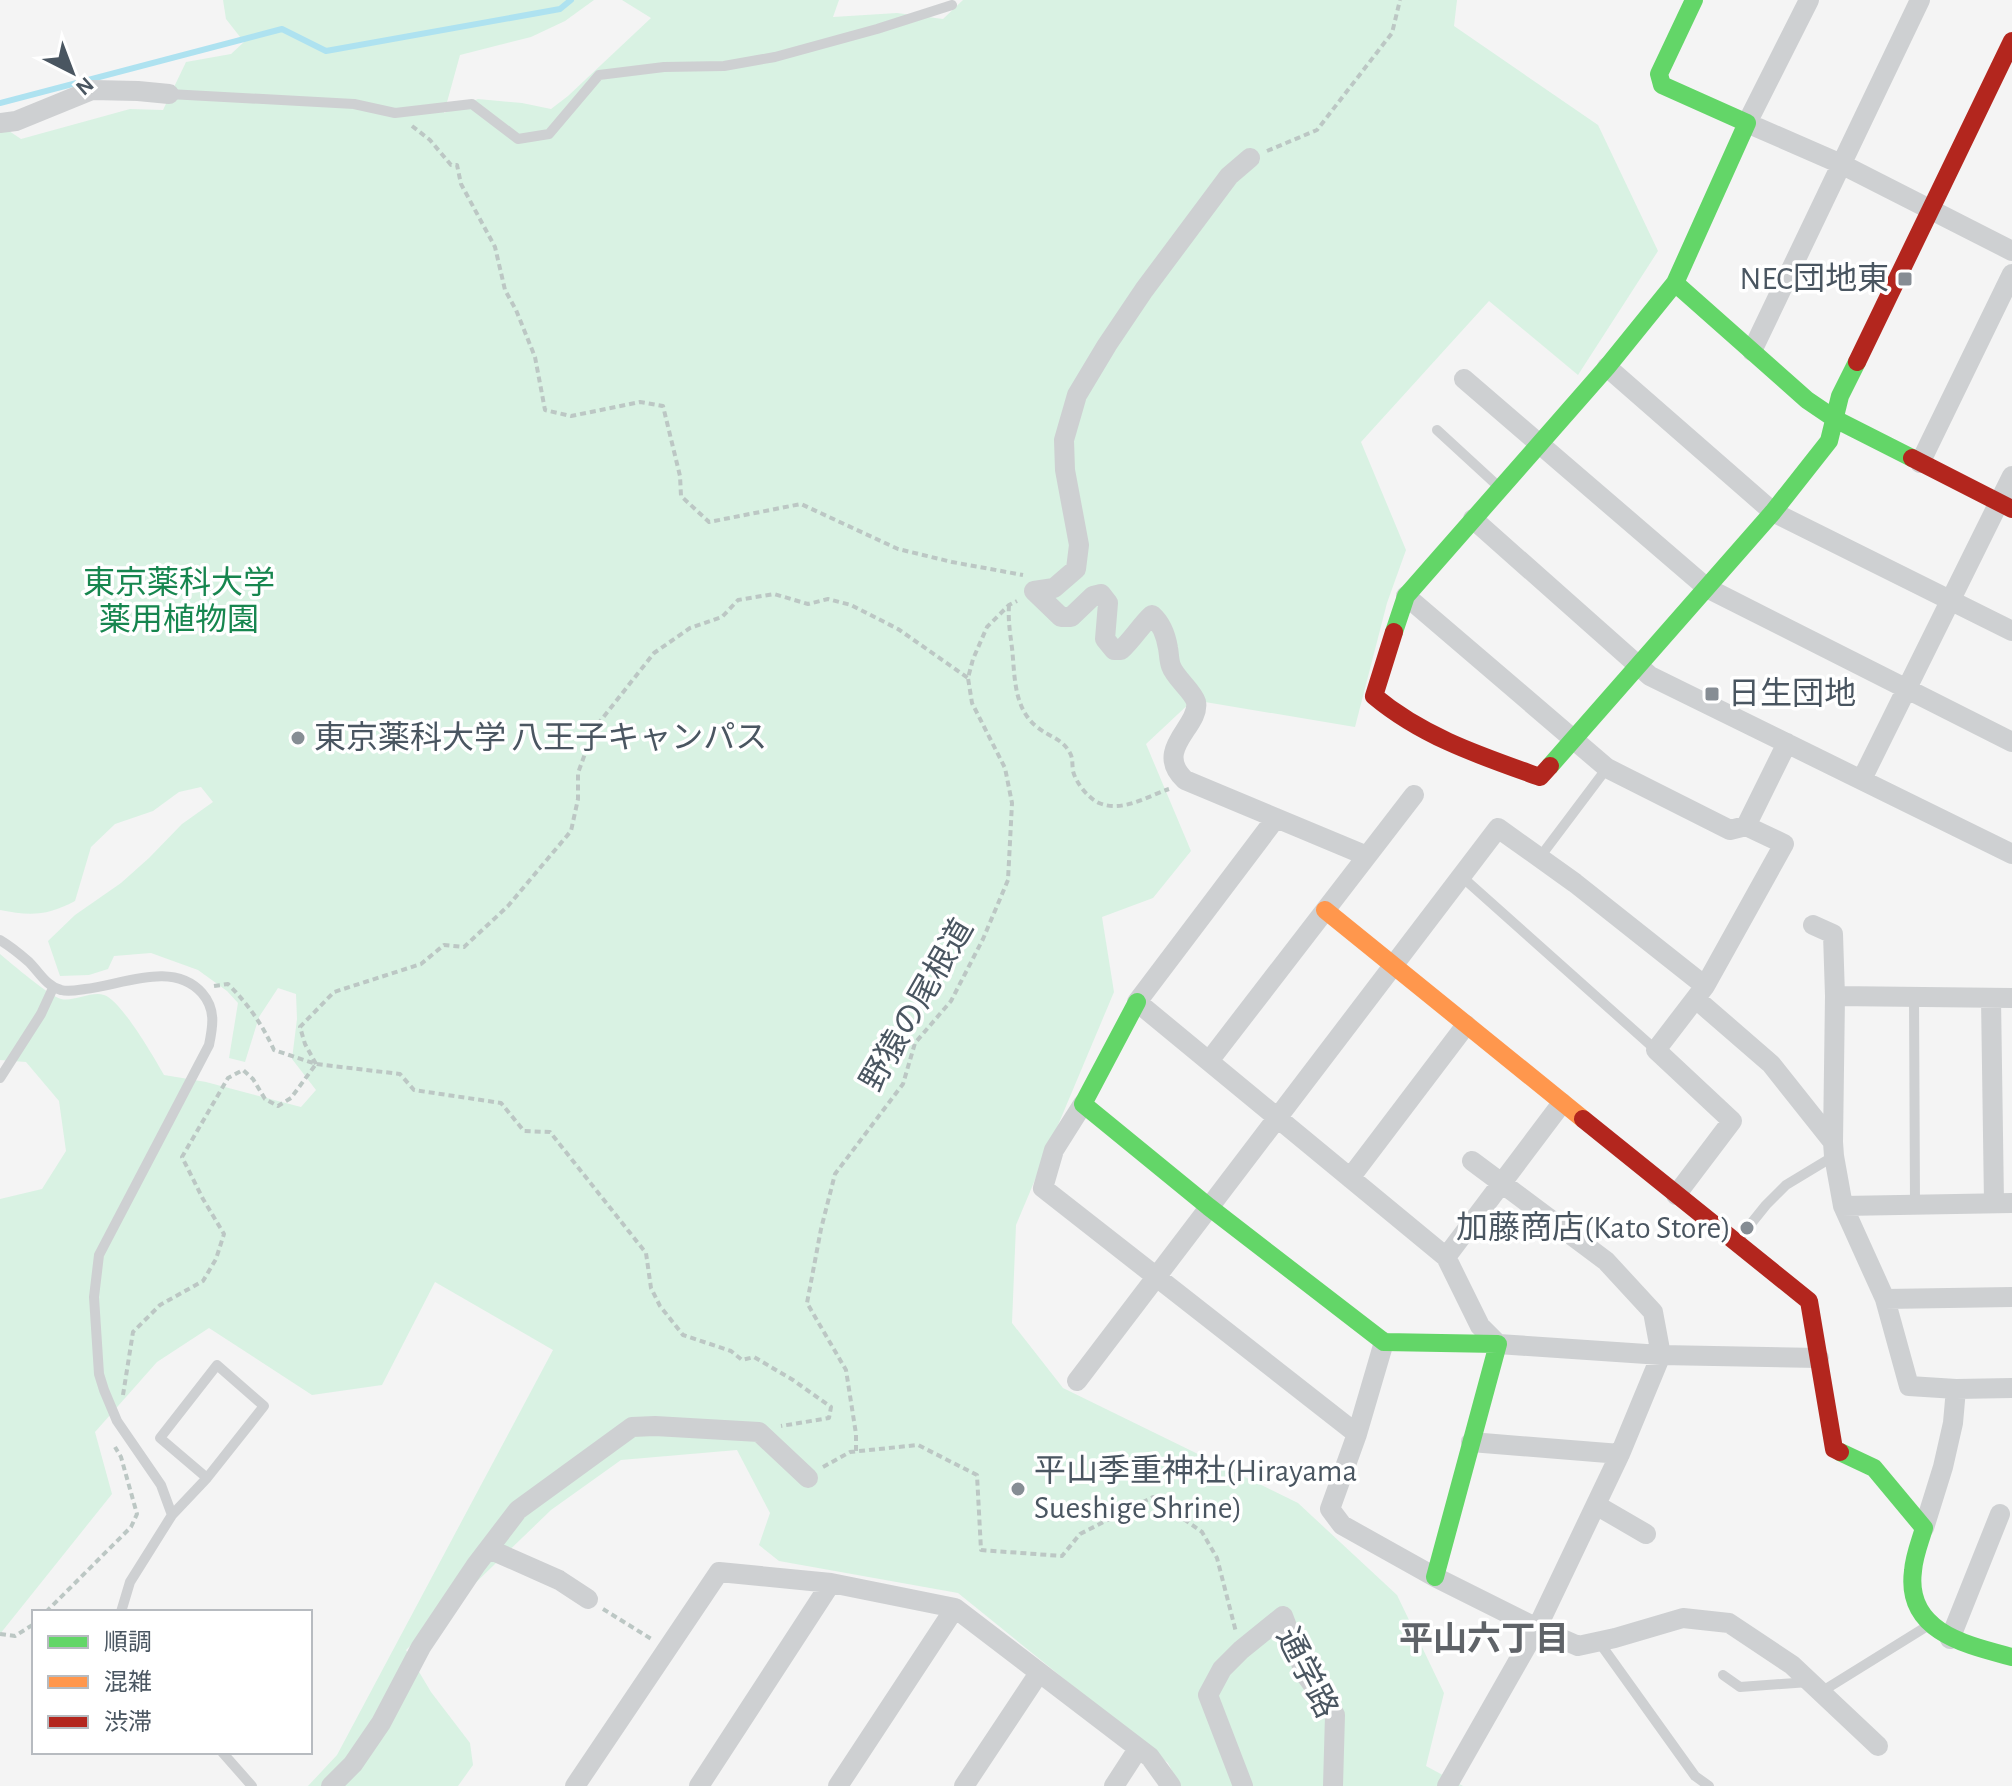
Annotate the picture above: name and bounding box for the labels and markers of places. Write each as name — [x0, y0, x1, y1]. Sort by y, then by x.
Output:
place label: NEC団地東 — [1740, 262, 1889, 295]
marker: NEC団地東 — [1896, 270, 1914, 288]
place label: 日生団地 — [1728, 676, 1856, 710]
marker: 日生団地 — [1703, 685, 1721, 703]
place label: 東京薬科大学 八王子キャンパス — [314, 720, 767, 754]
marker: 東京薬科大学 八王子キャンパス — [289, 729, 307, 747]
place label: 加藤商店(Kato Store) — [1456, 1210, 1731, 1244]
marker: 加藤商店(Kato Store) — [1738, 1219, 1756, 1237]
place label: 平山季重神社(Hirayama Sueshige Shrine) — [1034, 1454, 1357, 1524]
marker: 平山季重神社(Hirayama Sueshige Shrine) — [1009, 1480, 1027, 1498]

